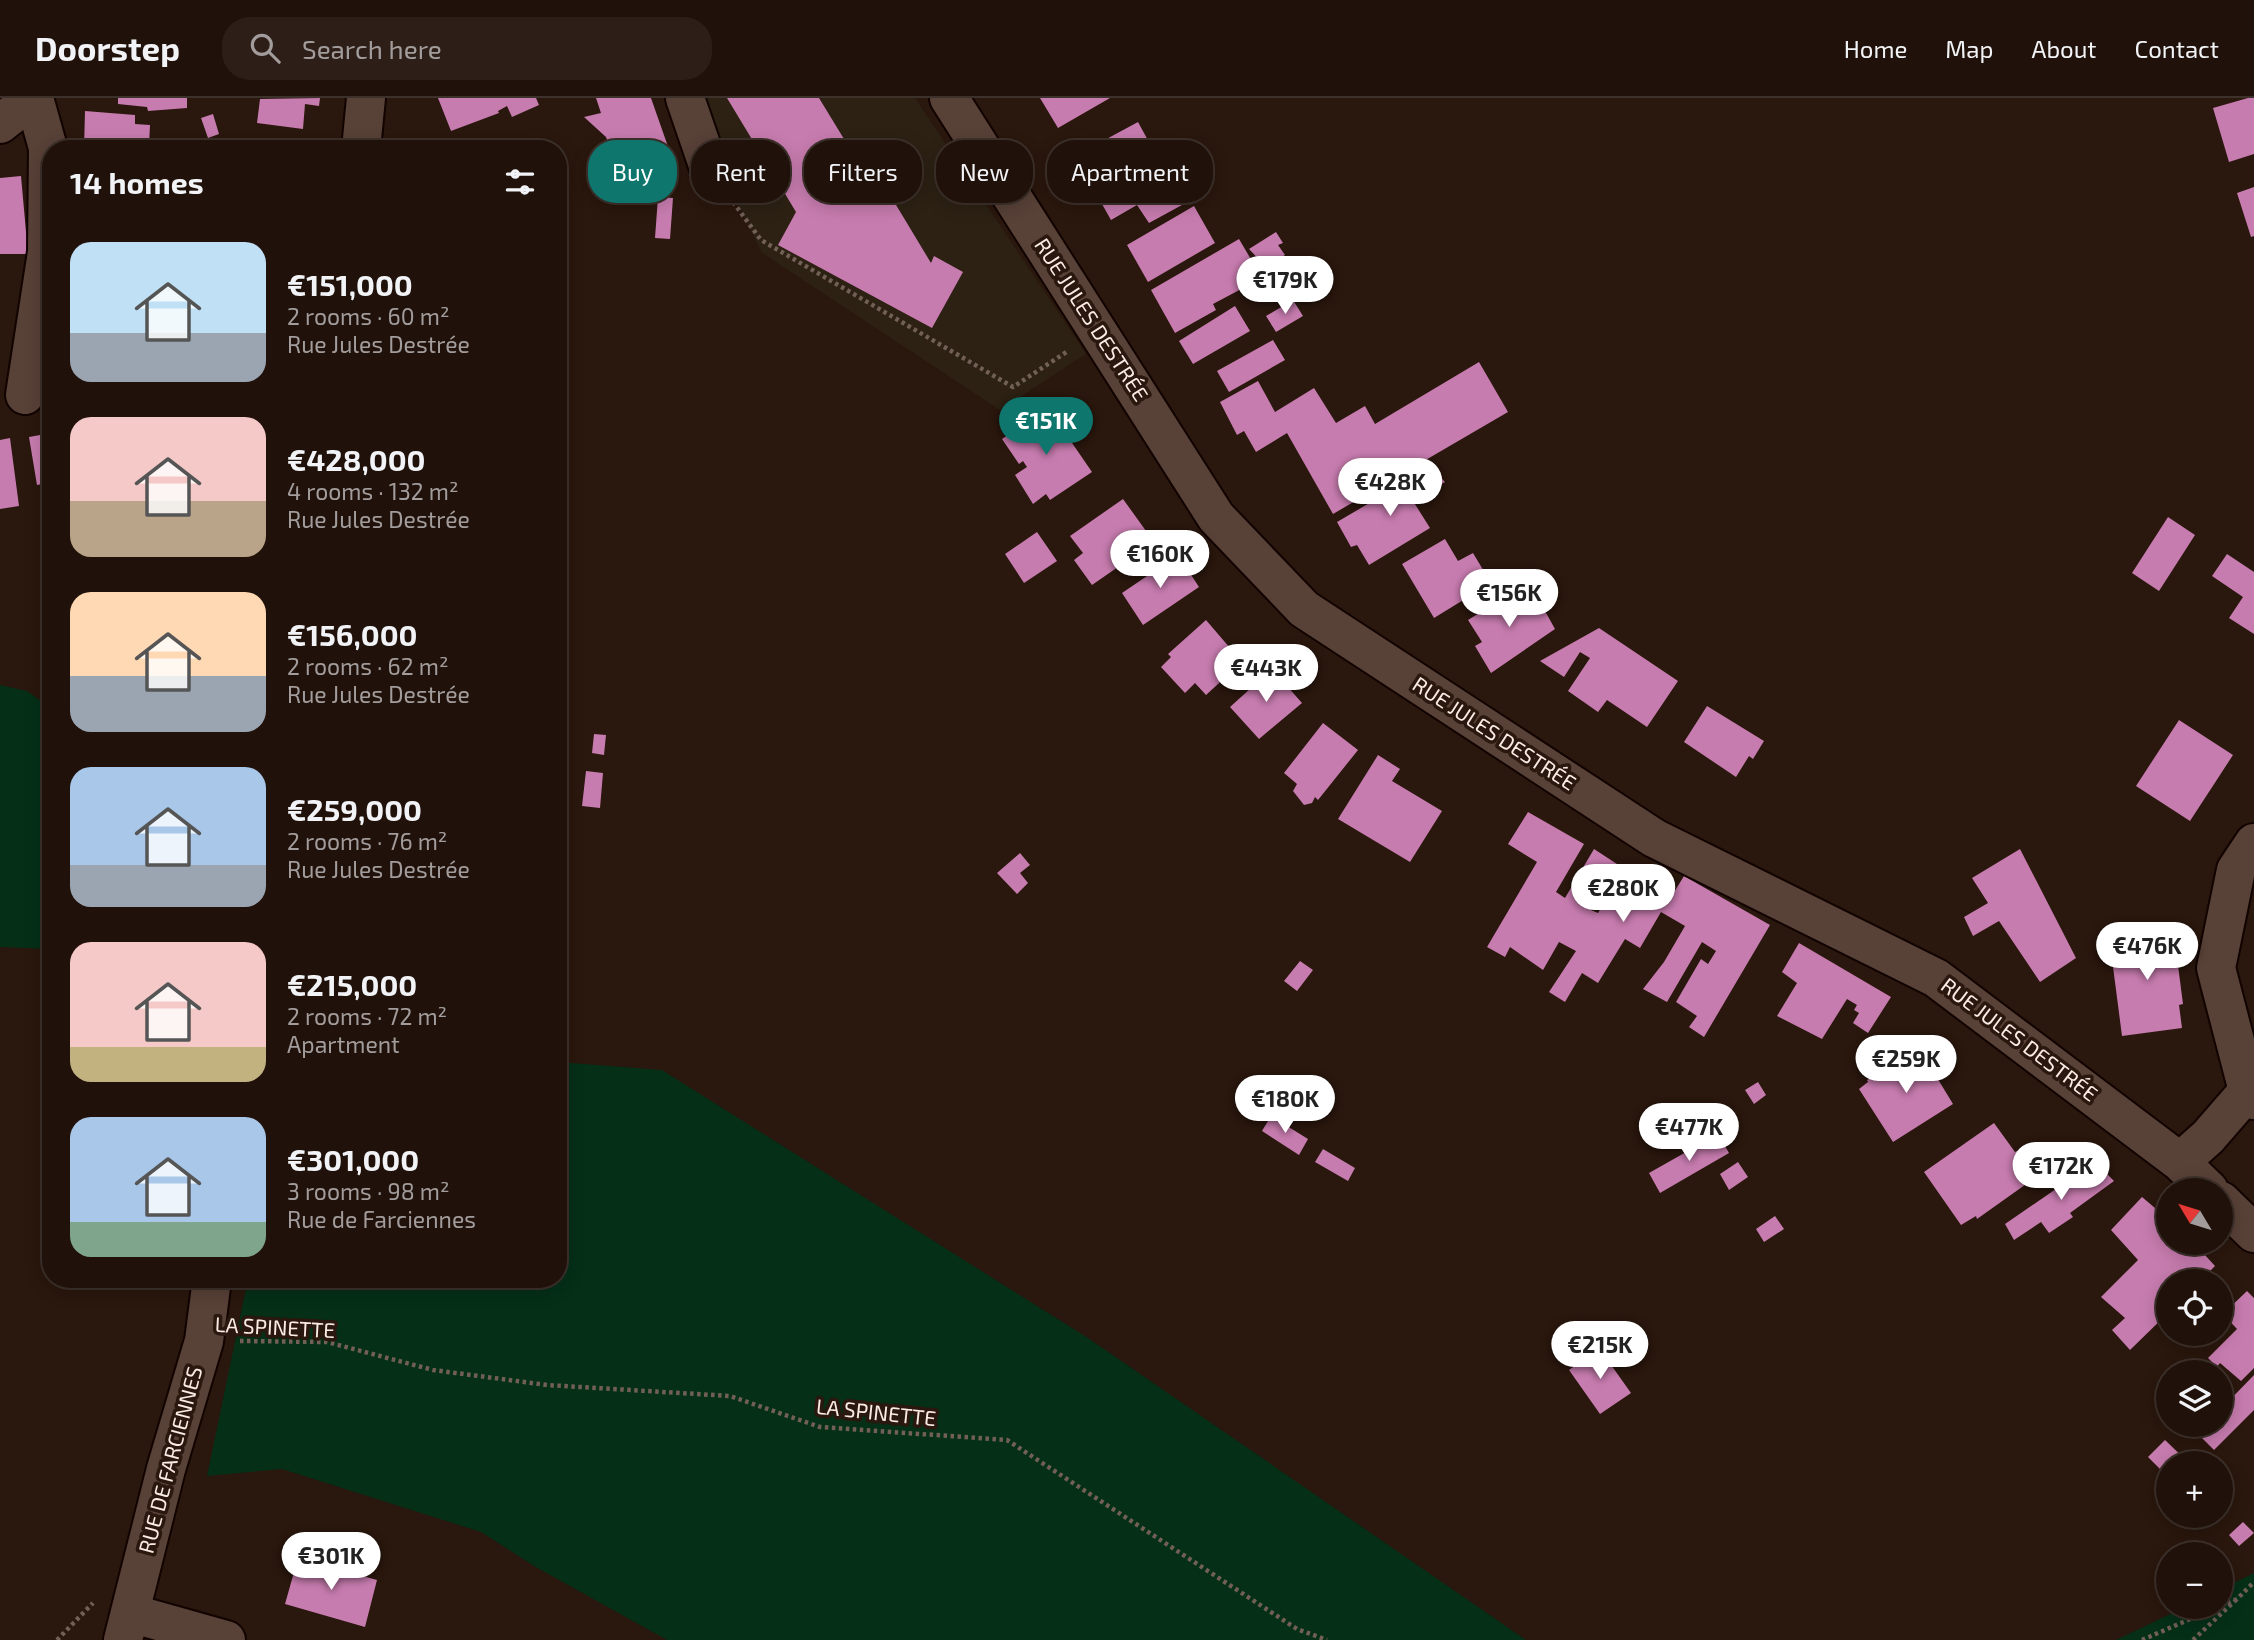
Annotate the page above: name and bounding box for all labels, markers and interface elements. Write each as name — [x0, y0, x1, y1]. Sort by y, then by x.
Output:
search box — [222, 17, 712, 80]
text: Doorstep — [35, 28, 180, 68]
icon: search — [246, 29, 284, 67]
text: Search here — [302, 33, 442, 64]
text: Home — [1844, 34, 1907, 63]
text: Map — [1945, 34, 1993, 63]
text: About — [2031, 34, 2097, 63]
text: Contact — [2135, 34, 2219, 63]
chip: Buy — [588, 140, 677, 203]
chip: Rent — [691, 140, 790, 203]
chip: Filters — [804, 140, 922, 203]
chip: New — [936, 140, 1033, 203]
chip: Apartment — [1047, 140, 1213, 203]
icon: filters — [501, 163, 539, 201]
text: 14 homes — [70, 164, 204, 200]
street label: RUE JULES DESTRÉE — [1030, 233, 1154, 405]
pin: €179K — [1236, 256, 1334, 316]
text: €179K — [1253, 265, 1318, 293]
text: €151,000 — [287, 266, 413, 302]
icon: home — [126, 270, 210, 354]
text: 2 rooms · 60 m² — [287, 302, 449, 330]
text: Rue Jules Destrée — [287, 330, 470, 358]
pin: €151K — [997, 398, 1095, 457]
text: €151K — [1015, 406, 1077, 434]
text: €428,000 — [287, 441, 426, 477]
icon: home — [126, 445, 210, 529]
pin: €428K — [1341, 458, 1439, 518]
text: €428K — [1354, 467, 1426, 495]
text: 4 rooms · 132 m² — [287, 477, 459, 505]
text: Rue Jules Destrée — [287, 505, 470, 533]
pin: €160K — [1111, 531, 1209, 590]
text: €160K — [1126, 539, 1194, 567]
pin: €156K — [1460, 570, 1558, 629]
text: €156K — [1476, 578, 1542, 606]
text: €156,000 — [287, 616, 418, 652]
icon: home — [126, 620, 210, 704]
pin: €443K — [1217, 644, 1315, 704]
text: 2 rooms · 62 m² — [287, 652, 449, 680]
text: €443K — [1230, 653, 1302, 681]
street label: RUE JULES DESTRÉE — [1409, 671, 1581, 795]
text: Rue Jules Destrée — [287, 680, 470, 708]
text: €259,000 — [287, 791, 422, 827]
icon: home — [126, 795, 210, 879]
text: 2 rooms · 76 m² — [287, 827, 447, 855]
text: Rue Jules Destrée — [287, 855, 470, 883]
pin: €280K — [1574, 864, 1672, 924]
text: €280K — [1587, 873, 1659, 901]
pin: €476K — [2098, 922, 2196, 982]
text: €476K — [2112, 931, 2182, 959]
text: €215,000 — [287, 966, 417, 1002]
icon: home — [126, 970, 210, 1054]
street label: RUE JULES DESTRÉE — [1937, 972, 2103, 1106]
text: 2 rooms · 72 m² — [287, 1002, 447, 1030]
text: Apartment — [287, 1030, 400, 1058]
pin: €259K — [1857, 1035, 1955, 1095]
text: €259K — [1872, 1044, 1940, 1072]
pin: €180K — [1236, 1076, 1334, 1135]
text: €180K — [1251, 1084, 1319, 1112]
pin: €477K — [1640, 1104, 1738, 1163]
text: €477K — [1655, 1112, 1723, 1140]
text: €301,000 — [287, 1141, 419, 1177]
pin: €172K — [2012, 1142, 2110, 1202]
icon: home — [126, 1145, 210, 1229]
text: €172K — [2029, 1151, 2093, 1179]
text: 3 rooms · 98 m² — [287, 1177, 449, 1205]
north arrow — [2156, 1178, 2233, 1255]
map controls — [2156, 1178, 2233, 1619]
text: Rue de Farciennes — [287, 1205, 476, 1233]
button: locate — [2156, 1269, 2233, 1346]
street label: LA SPINETTE — [214, 1311, 336, 1342]
pin: €215K — [1551, 1322, 1649, 1381]
text: €215K — [1567, 1330, 1633, 1358]
button: layers — [2156, 1360, 2233, 1437]
street label: RUE DE FARCIENNES — [133, 1363, 207, 1556]
street label: LA SPINETTE — [815, 1393, 937, 1430]
button: + — [2156, 1451, 2233, 1528]
pin: €301K — [282, 1532, 380, 1592]
text: €301K — [298, 1541, 364, 1569]
button: − — [2156, 1542, 2233, 1619]

